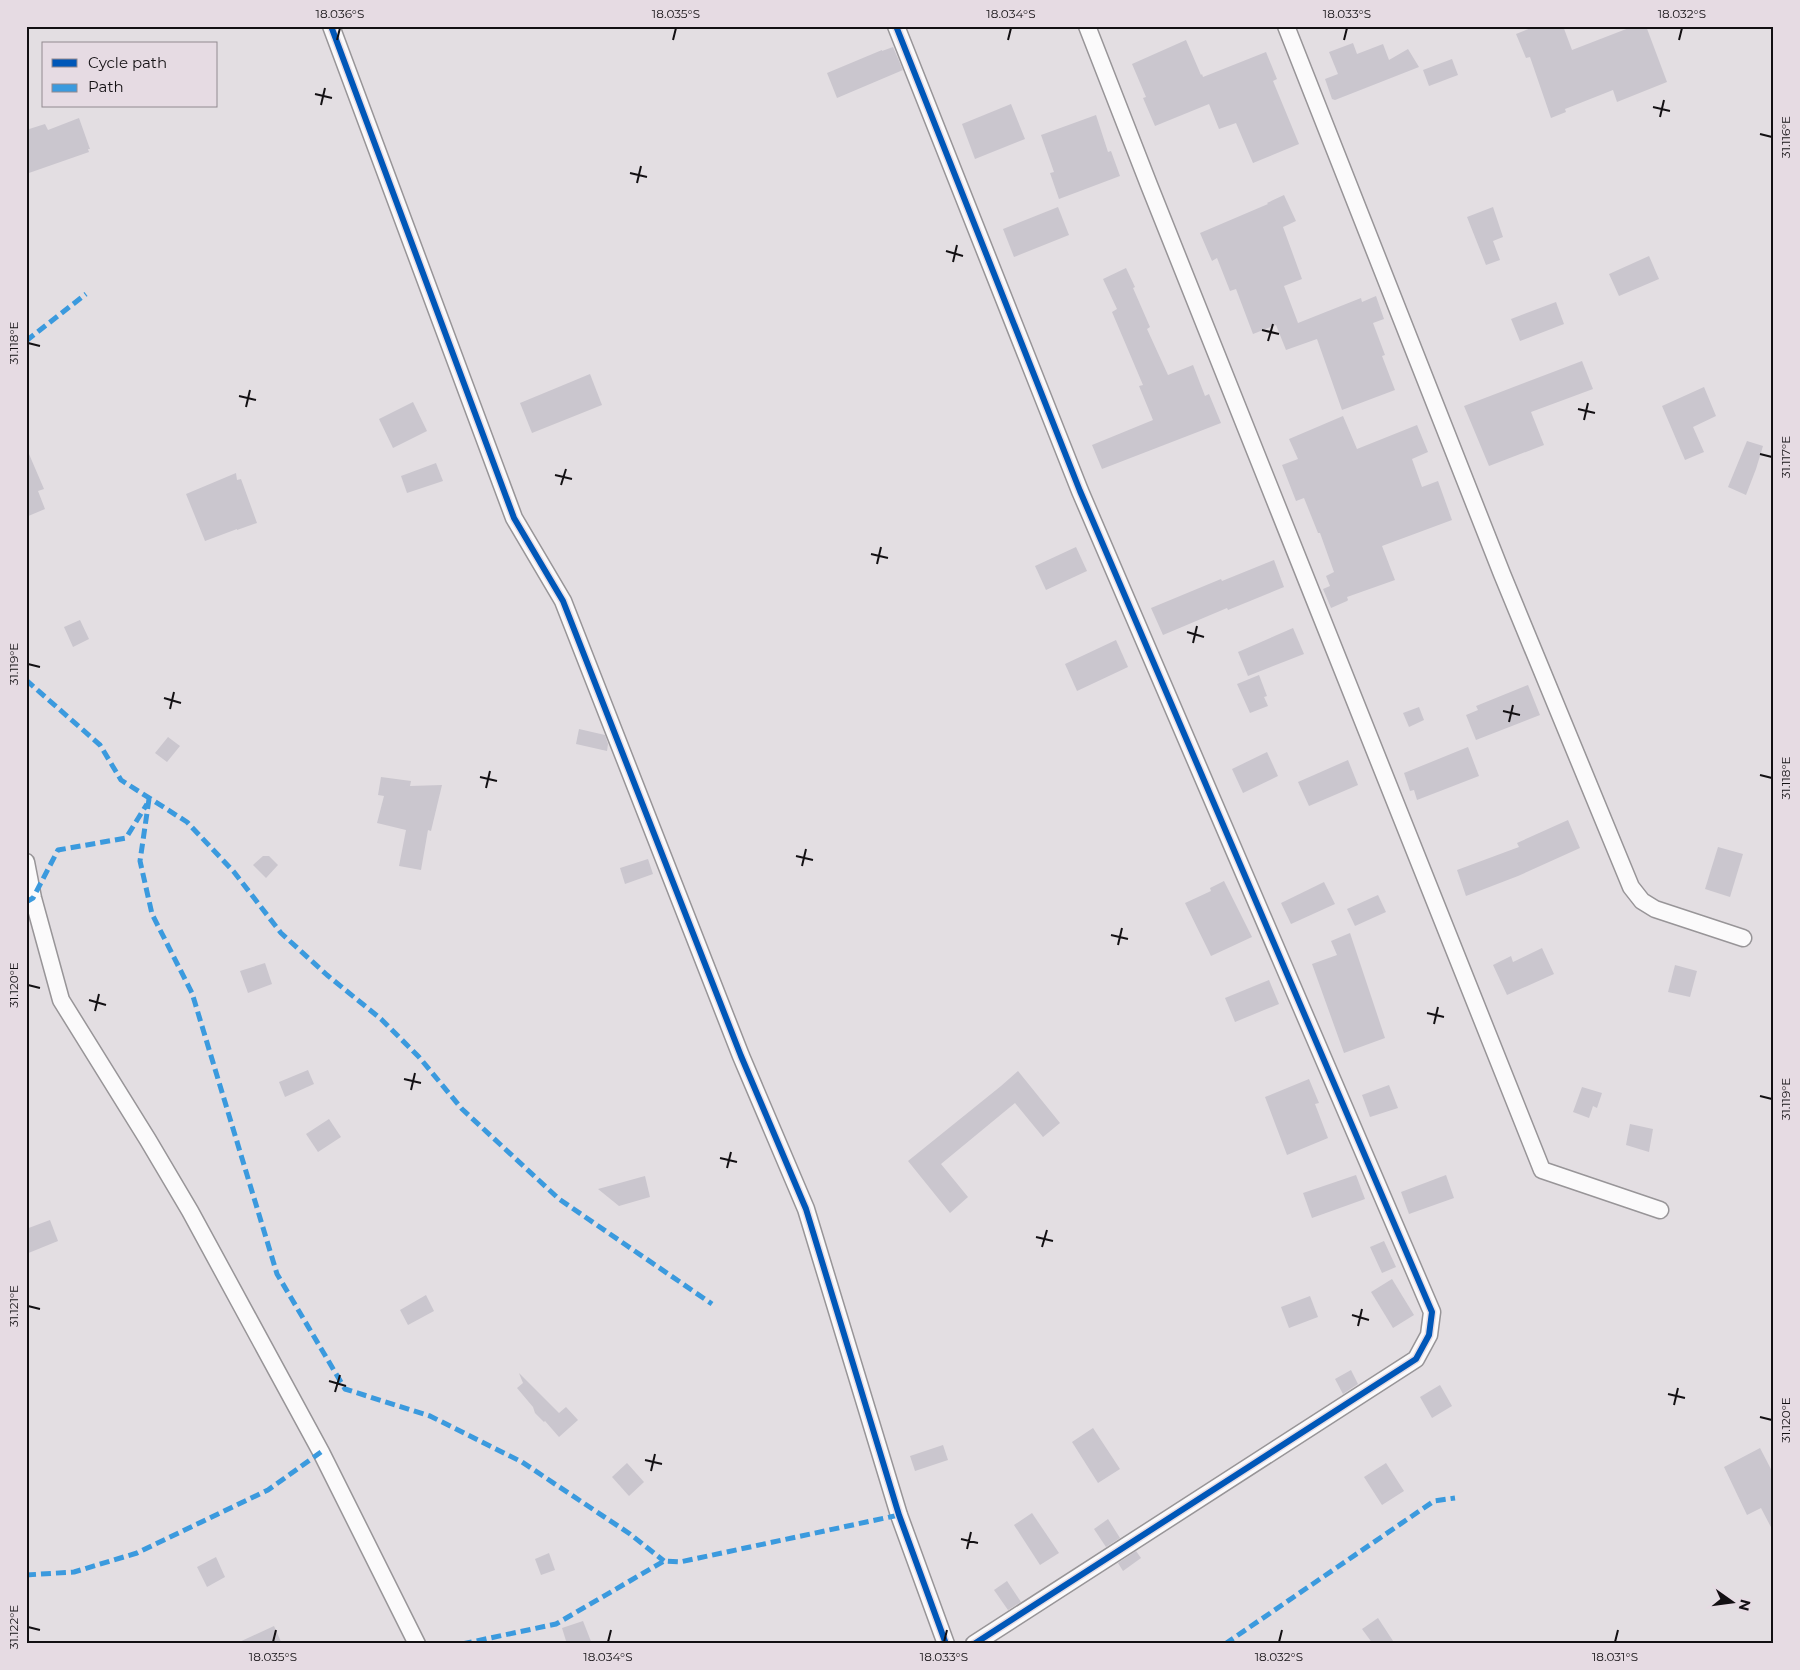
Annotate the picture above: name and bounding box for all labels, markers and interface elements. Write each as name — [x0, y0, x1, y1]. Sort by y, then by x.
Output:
text: 18.036°S — [316, 6, 364, 21]
text: 18.035°S — [652, 6, 700, 21]
text: 18.034°S — [986, 6, 1036, 21]
text: 18.033°S — [1323, 6, 1371, 21]
text: 18.032°S — [1658, 6, 1706, 21]
legend — [42, 42, 218, 108]
text: Cycle path — [88, 53, 167, 72]
text: Path — [88, 77, 124, 96]
text: 31.116°E — [1778, 116, 1793, 158]
text: 31.118°E — [6, 322, 21, 364]
text: 31.117°E — [1778, 436, 1793, 478]
text: 31.119°E — [6, 643, 21, 685]
text: 31.118°E — [1778, 757, 1793, 799]
text: 31.120°E — [6, 962, 21, 1008]
text: 31.119°E — [1778, 1078, 1793, 1120]
text: 31.121°E — [6, 1285, 21, 1327]
text: 31.120°E — [1778, 1397, 1793, 1443]
north arrow — [1708, 1578, 1758, 1628]
text: N — [1735, 1597, 1755, 1613]
text: 31.122°E — [6, 1605, 21, 1649]
text: 18.035°S — [249, 1649, 297, 1664]
text: 18.034°S — [583, 1649, 633, 1664]
text: 18.033°S — [920, 1649, 968, 1664]
text: 18.032°S — [1255, 1649, 1303, 1664]
text: 18.031°S — [1592, 1649, 1638, 1664]

